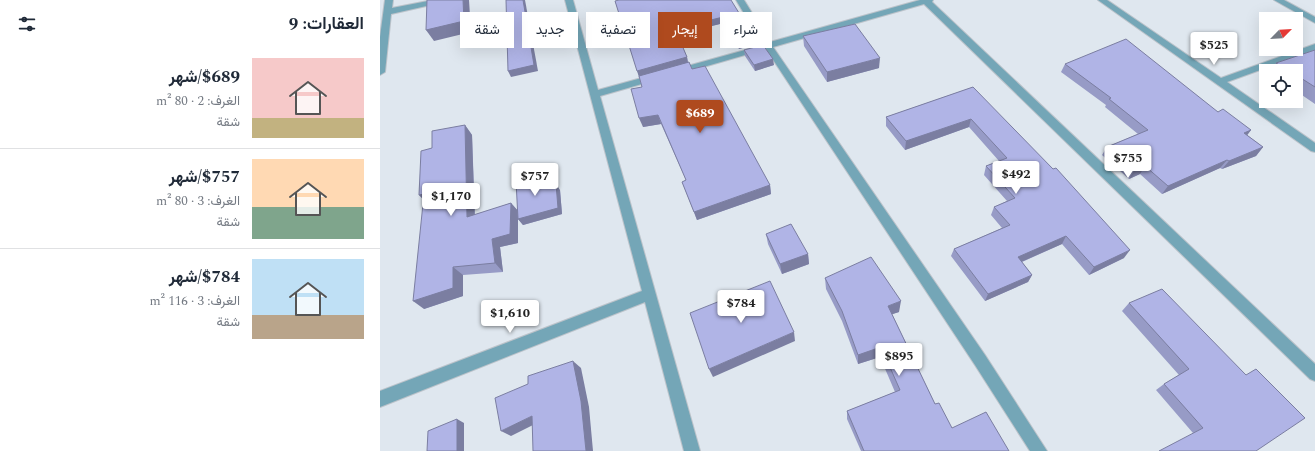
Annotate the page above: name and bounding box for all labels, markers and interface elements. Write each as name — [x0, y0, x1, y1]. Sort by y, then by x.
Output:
text: العقارات: 9 — [289, 11, 364, 37]
chip: شقة — [460, 12, 514, 48]
chip: جديد — [522, 12, 578, 48]
chip: تصفية — [586, 12, 650, 48]
chip: إيجار — [658, 12, 712, 48]
chip: شراء — [720, 12, 772, 48]
north arrow — [1259, 12, 1303, 56]
map controls — [1259, 12, 1303, 108]
icon: filters — [16, 13, 38, 35]
pin: $525 — [1190, 32, 1238, 66]
text: $525 — [1199, 35, 1229, 55]
text: $689/شهر — [169, 64, 240, 90]
button: locate — [1259, 64, 1303, 108]
icon: home — [284, 74, 332, 122]
text: الغرف: 2 · 80 m² — [156, 91, 240, 111]
pin: $689 — [676, 100, 724, 134]
text: $689 — [685, 103, 715, 123]
text: شقة — [217, 112, 240, 132]
pin: $755 — [1104, 145, 1152, 179]
text: $755 — [1113, 148, 1143, 168]
pin: $492 — [992, 161, 1040, 195]
pin: $757 — [511, 163, 559, 197]
text: $757/شهر — [169, 164, 240, 190]
text: $492 — [1001, 164, 1031, 184]
text: $757 — [520, 166, 550, 186]
icon: home — [284, 175, 332, 223]
pin: $1,170 — [418, 183, 484, 217]
text: $1,170 — [431, 186, 471, 206]
text: الغرف: 3 · 80 m² — [156, 191, 240, 211]
text: شقة — [217, 212, 240, 232]
text: $784/شهر — [169, 264, 240, 290]
icon: home — [284, 275, 332, 323]
pin: $784 — [717, 290, 765, 324]
text: الغرف: 3 · 116 m² — [150, 291, 240, 311]
text: $784 — [726, 293, 756, 313]
pin: $1,610 — [477, 300, 543, 334]
text: $1,610 — [490, 303, 530, 323]
text: شقة — [217, 312, 240, 332]
pin: $895 — [875, 343, 923, 377]
text: $895 — [884, 346, 914, 366]

